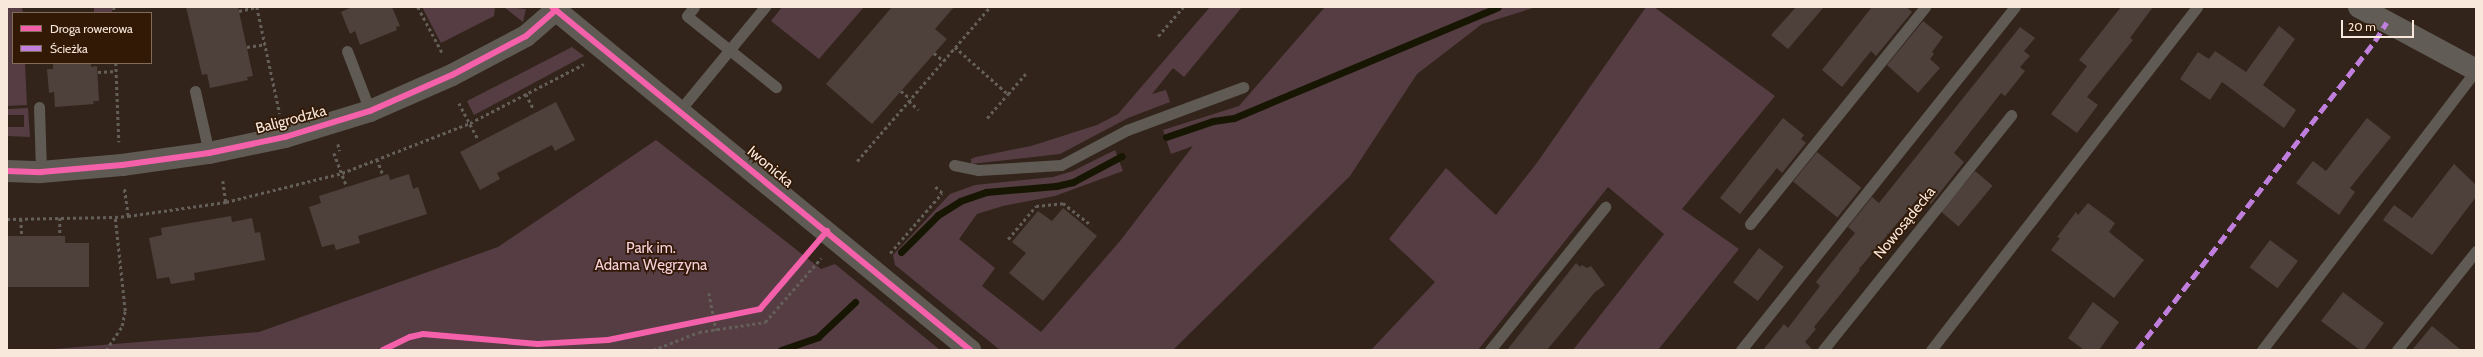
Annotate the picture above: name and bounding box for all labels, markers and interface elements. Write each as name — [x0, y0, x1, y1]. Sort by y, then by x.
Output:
legend — [12, 12, 152, 64]
scale bar — [2343, 12, 2416, 38]
text: 20 m — [2348, 19, 2376, 34]
text: Droga rowerowa — [50, 21, 133, 36]
text: Ścieżka — [50, 41, 88, 56]
street label: Baligrodzka — [254, 102, 328, 138]
street label: Iwonicka — [743, 142, 797, 192]
street label: Nowosądecka — [1870, 183, 1940, 263]
park label: Park im. Adama Węgrzyna — [595, 239, 707, 274]

